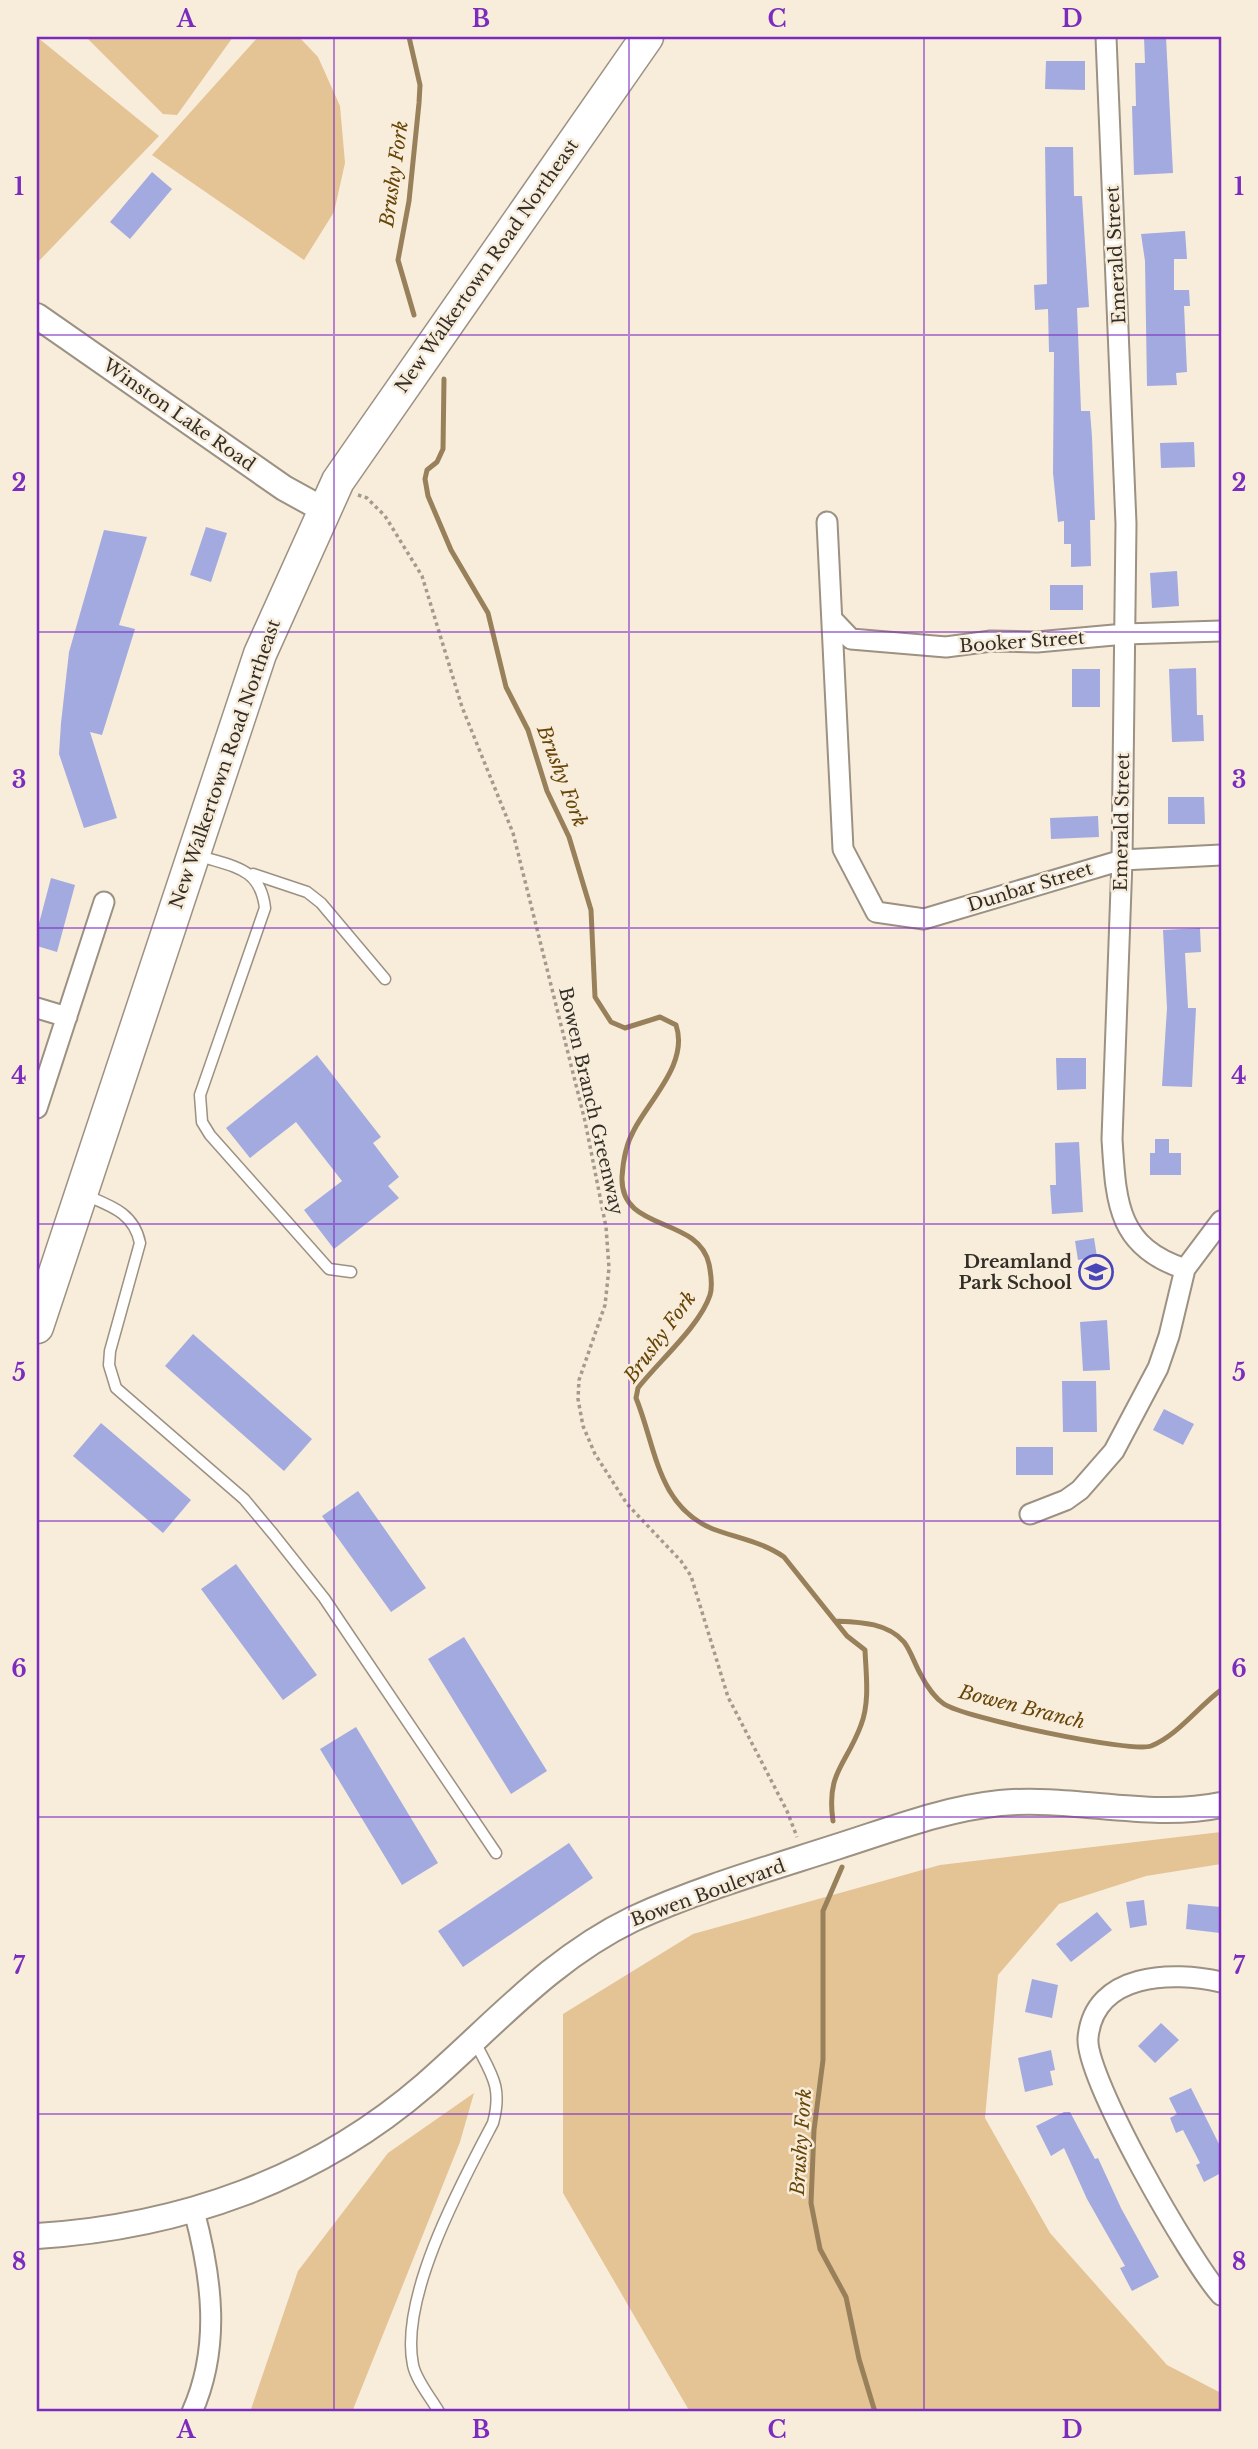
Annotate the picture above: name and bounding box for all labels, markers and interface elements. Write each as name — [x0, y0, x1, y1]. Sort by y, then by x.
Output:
text: A — [176, 5, 197, 33]
text: B — [472, 5, 490, 33]
text: C — [768, 5, 786, 33]
text: D — [1061, 5, 1083, 33]
water label: Brushy Fork — [375, 119, 413, 230]
street label: New Walkertown Road Northeast — [391, 135, 583, 397]
text: 1 — [14, 173, 24, 201]
text: 1 — [1234, 173, 1244, 201]
street label: Emerald Street — [1101, 185, 1131, 325]
street label: Winston Lake Road — [98, 354, 259, 476]
text: 2 — [12, 469, 26, 497]
text: 2 — [1232, 469, 1246, 497]
street label: New Walkertown Road Northeast — [165, 616, 285, 912]
street label: Booker Street — [959, 627, 1086, 657]
water label: Brushy Fork — [532, 721, 592, 830]
street label: Emerald Street — [1110, 752, 1134, 891]
text: 3 — [12, 766, 26, 794]
text: 3 — [1232, 766, 1246, 794]
street label: Dunbar Street — [965, 857, 1095, 916]
street label: Bowen Branch Greenway — [554, 985, 628, 1217]
text: 4 — [11, 1062, 27, 1090]
text: 4 — [1231, 1062, 1247, 1090]
place label: Dreamland Park School — [958, 1251, 1073, 1294]
school or university icon: Dreamland Park School — [1077, 1253, 1115, 1291]
water label: Brushy Fork — [619, 1287, 701, 1388]
text: 5 — [12, 1359, 26, 1387]
text: 5 — [1232, 1359, 1246, 1387]
text: 6 — [11, 1655, 27, 1683]
text: 6 — [1231, 1655, 1247, 1683]
water label: Bowen Branch — [956, 1680, 1088, 1734]
street label: Bowen Boulevard — [628, 1855, 788, 1931]
text: 7 — [13, 1952, 26, 1980]
text: 7 — [1233, 1952, 1246, 1980]
water label: Brushy Fork — [786, 2088, 816, 2197]
text: 8 — [12, 2248, 26, 2276]
text: 8 — [1232, 2248, 1246, 2276]
text: A — [176, 2416, 197, 2444]
text: B — [472, 2416, 490, 2444]
text: C — [768, 2416, 786, 2444]
text: D — [1061, 2416, 1083, 2444]

